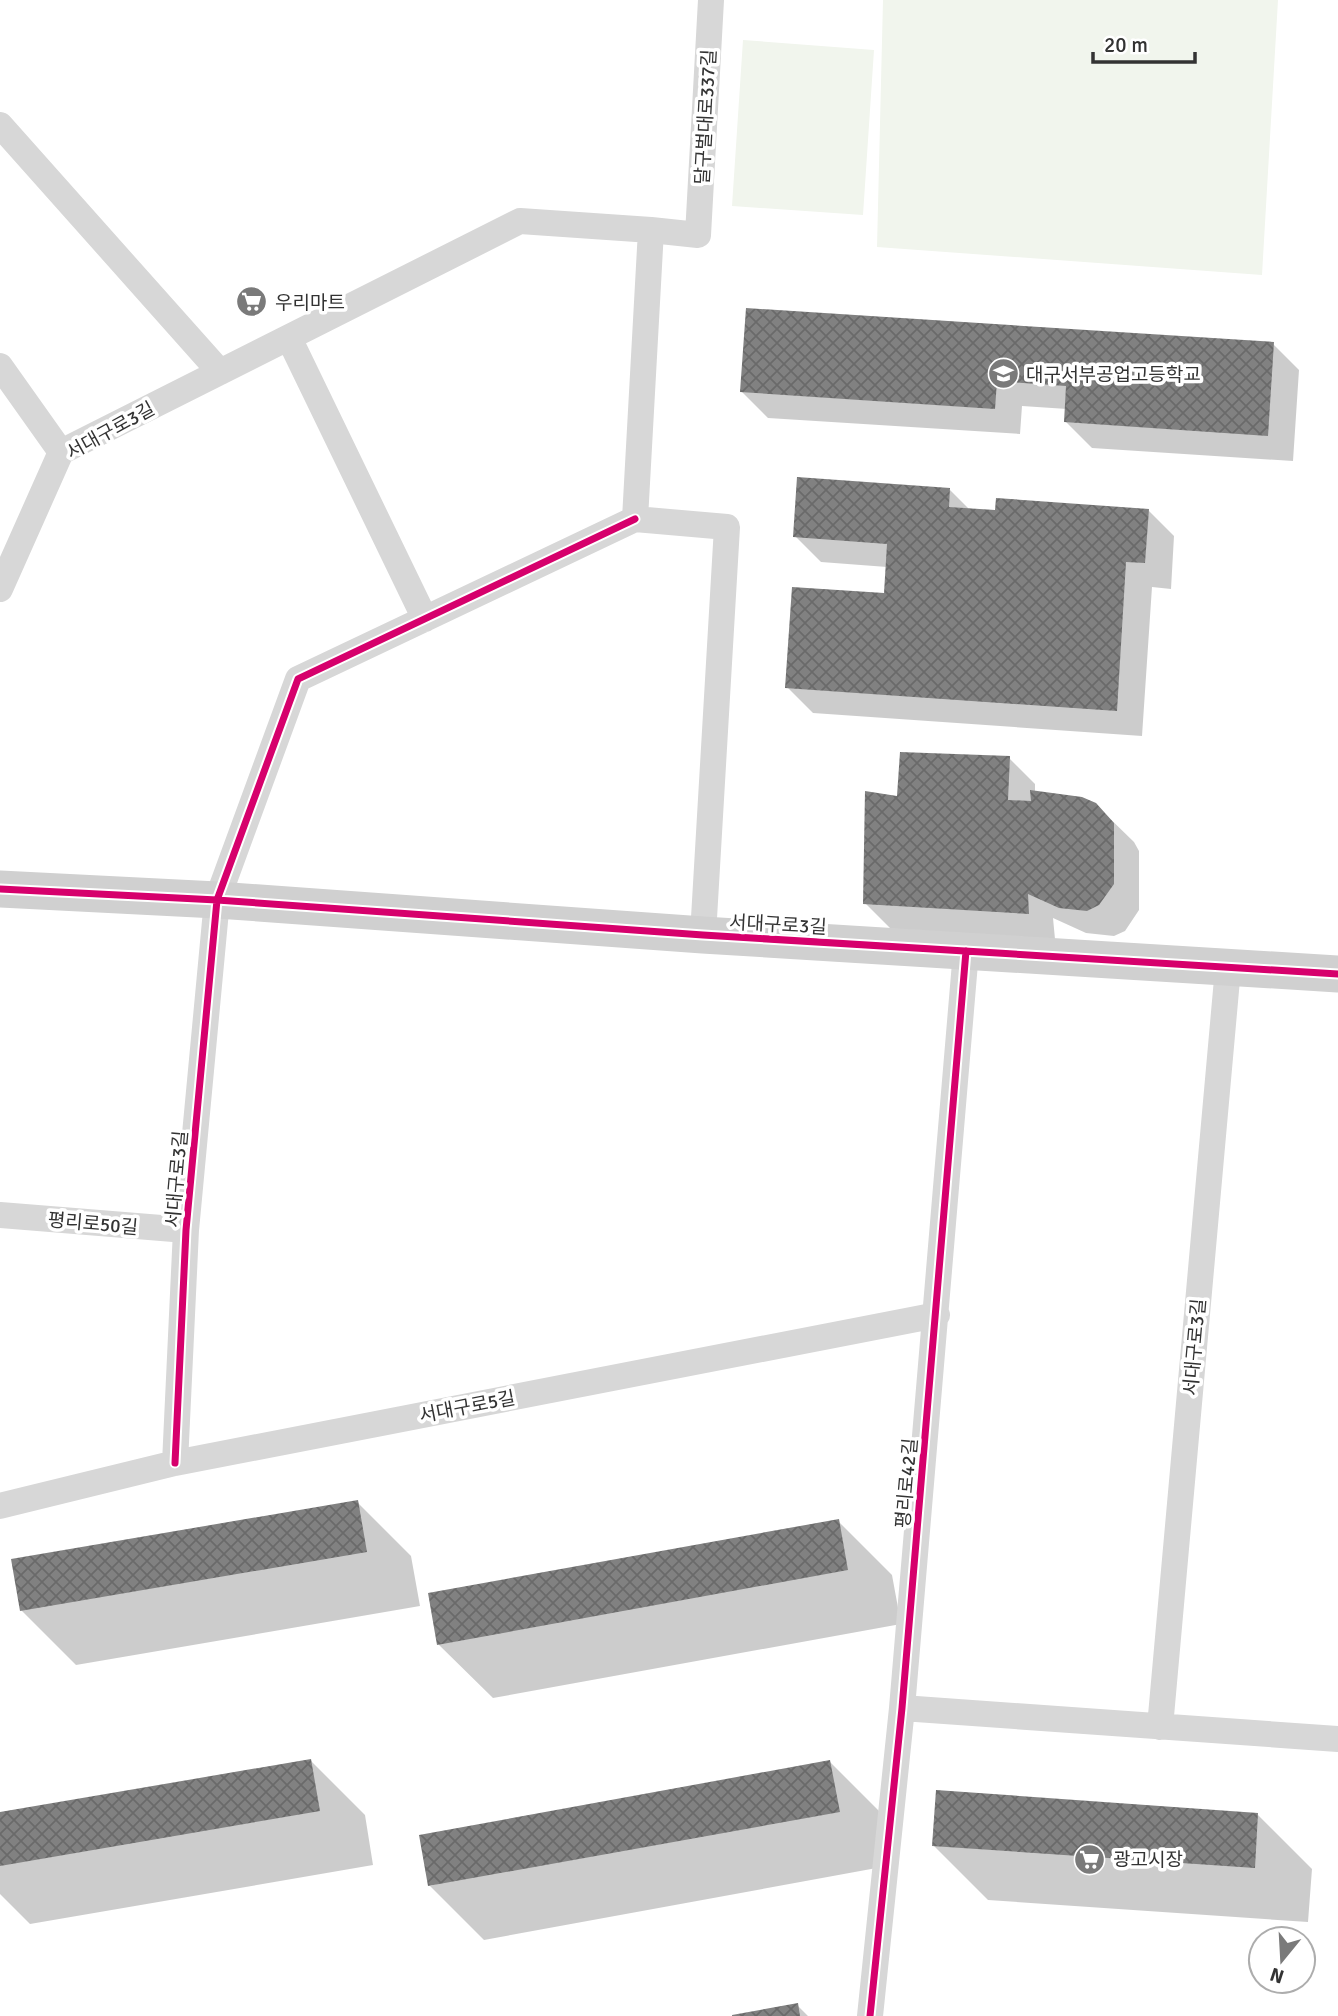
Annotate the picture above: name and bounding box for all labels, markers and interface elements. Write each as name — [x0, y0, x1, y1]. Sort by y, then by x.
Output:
scale bar — [1093, 21, 1194, 65]
text: 20 m — [1104, 32, 1148, 58]
street label: 달구벌대로337길 — [690, 49, 722, 185]
supermarket icon: 우리마트 — [235, 285, 269, 319]
place label: 우리마트 — [275, 291, 345, 315]
school or university icon: 대구서부공업고등학교 — [986, 357, 1020, 391]
place label: 대구서부공업고등학교 — [1026, 363, 1201, 387]
street label: 서대구로3길 — [62, 397, 159, 465]
street label: 서대구로3길 — [729, 910, 827, 940]
street label: 서대구로3길 — [161, 1129, 193, 1229]
street label: 평리로50길 — [47, 1208, 139, 1240]
street label: 서대구로3길 — [1179, 1297, 1211, 1397]
street label: 서대구로5길 — [417, 1386, 517, 1428]
street label: 평리로42길 — [891, 1437, 923, 1529]
supermarket icon: 광고시장 — [1073, 1842, 1107, 1876]
place label: 광고시장 — [1113, 1848, 1183, 1872]
north arrow — [1247, 1925, 1317, 1995]
text: N — [1267, 1962, 1287, 1989]

